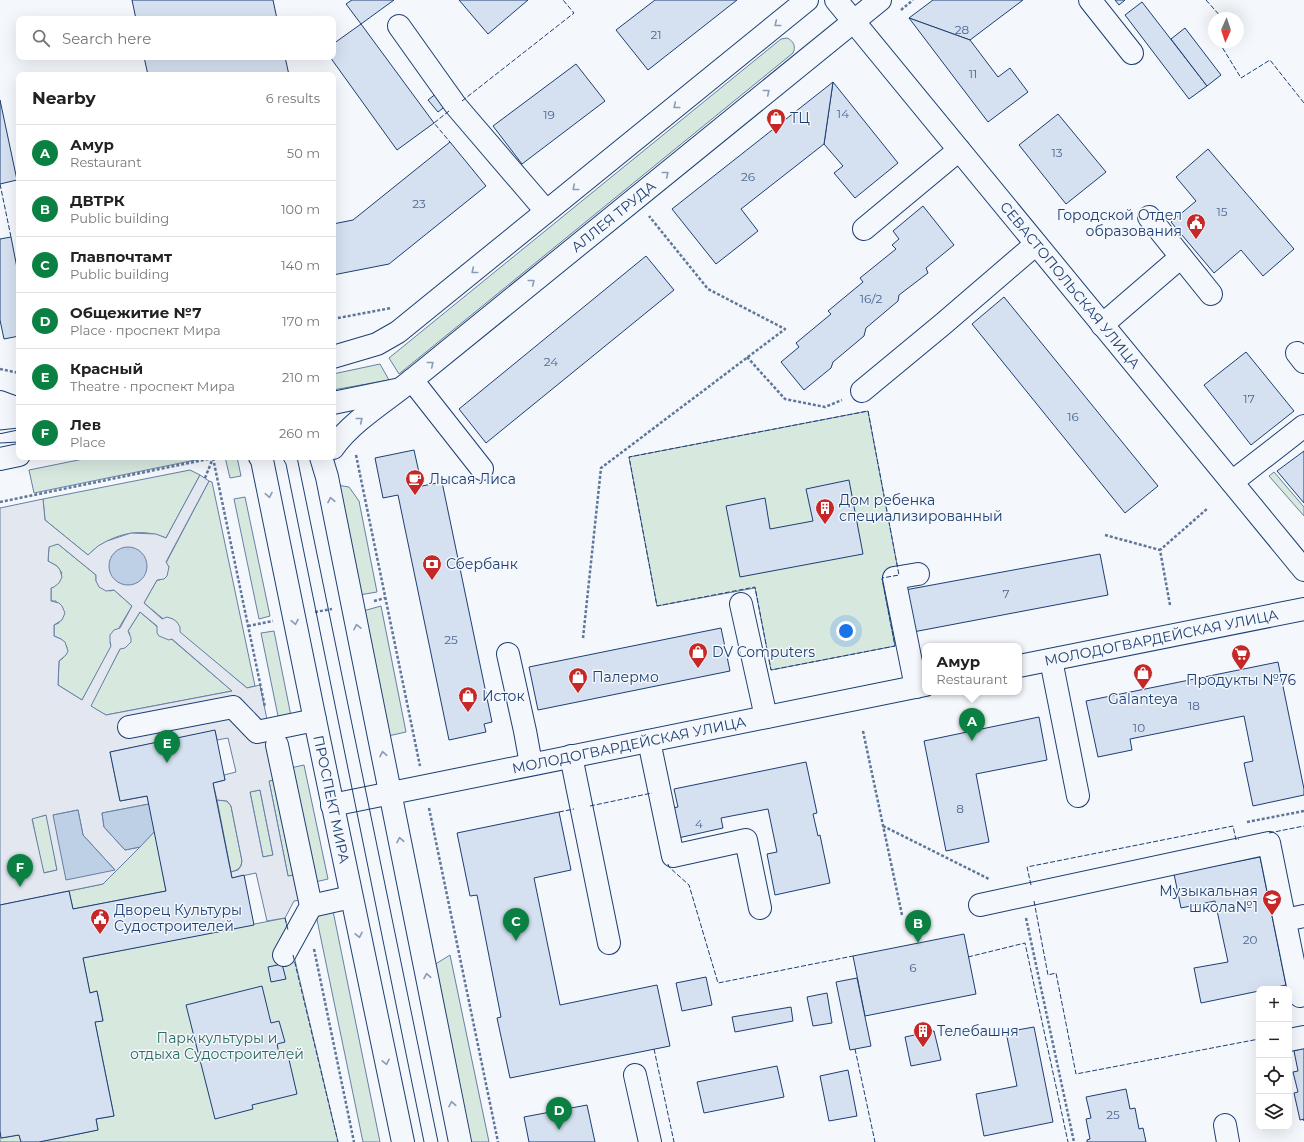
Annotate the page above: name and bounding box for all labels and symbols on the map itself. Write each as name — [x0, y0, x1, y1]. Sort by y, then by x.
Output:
north arrow — [1208, 12, 1244, 48]
one-way arrow — [774, 20, 781, 27]
house number: 28 — [955, 22, 970, 37]
house number: 21 — [650, 27, 662, 42]
house number: 11 — [969, 66, 977, 81]
one-way arrow — [762, 89, 769, 96]
one-way arrow — [673, 102, 680, 109]
house number: 14 — [837, 106, 849, 121]
house number: 19 — [543, 107, 555, 122]
shop icon: ТЦ — [765, 107, 787, 135]
place label: ТЦ — [790, 109, 810, 127]
house number: 13 — [1051, 145, 1063, 160]
house number: 26 — [741, 169, 755, 184]
one-way arrow — [661, 171, 668, 178]
street label: АЛЛЕЯ ТРУДА — [567, 176, 660, 256]
one-way arrow — [572, 184, 579, 191]
house number: 23 — [412, 196, 426, 211]
street label: СЕВАСТОПОЛЬСКАЯ УЛИЦА — [996, 198, 1144, 373]
house number: 15 — [1216, 204, 1228, 219]
place label: Городской Отдел образования — [1057, 206, 1182, 240]
public building icon: Городской Отдел образования — [1185, 212, 1207, 240]
one-way arrow — [471, 266, 479, 273]
one-way arrow — [528, 280, 535, 287]
house number: 16/2 — [860, 291, 882, 306]
house number: 24 — [544, 354, 558, 369]
one-way arrow — [427, 362, 434, 369]
house number: 17 — [1243, 391, 1255, 406]
house number: 16 — [1067, 409, 1079, 424]
one-way arrow — [356, 418, 363, 425]
cafe icon: Лысая Лиса — [404, 468, 426, 496]
place label: Лысая Лиса — [429, 470, 516, 488]
place label: Дом ребенка специализированный — [839, 491, 1003, 525]
one-way arrow — [265, 492, 273, 498]
one-way arrow — [328, 496, 336, 503]
building icon: Дом ребенка специализированный — [814, 497, 836, 525]
bank icon: Сбербанк — [421, 553, 443, 581]
place label: Сбербанк — [446, 555, 518, 573]
house number: 7 — [1002, 586, 1010, 601]
street label: МОЛОДОГВАРДЕЙСКАЯ УЛИЦА — [1043, 605, 1280, 670]
one-way arrow — [290, 619, 299, 625]
your location — [836, 621, 856, 641]
one-way arrow — [353, 624, 362, 630]
house number: 25 — [444, 632, 458, 647]
shop icon: DV Computers — [687, 641, 709, 669]
place label: DV Computers — [712, 643, 815, 661]
supermarket icon: Продукты №76 — [1230, 643, 1252, 671]
shop icon: Galanteya — [1132, 662, 1154, 690]
shop icon: Палермо — [567, 666, 589, 694]
place label: Палермо — [592, 668, 659, 686]
place label: Продукты №76 — [1186, 671, 1297, 689]
shop icon: Исток — [457, 685, 479, 713]
place label: Исток — [482, 687, 525, 705]
place label: Galanteya — [1108, 690, 1178, 708]
house number: 18 — [1188, 698, 1200, 713]
pin: A — [959, 708, 985, 741]
street label: МОЛОДОГВАРДЕЙСКАЯ УЛИЦА — [511, 712, 748, 777]
house number: 10 — [1133, 720, 1145, 735]
pin: E — [154, 730, 180, 763]
street label: ПРОСПЕКТ МИРА — [309, 734, 354, 866]
one-way arrow — [379, 751, 388, 758]
house number: 8 — [956, 801, 964, 816]
house number: 4 — [695, 816, 703, 831]
one-way arrow — [396, 837, 405, 844]
pin: F — [7, 854, 33, 887]
place label: Музыкальная школа№1 — [1159, 882, 1258, 916]
school or university icon: Музыкальная школа№1 — [1261, 888, 1283, 916]
place label: Дворец Культуры Судостроителей — [114, 901, 242, 935]
public building icon: Дворец Культуры Судостроителей — [89, 907, 111, 935]
pin: C — [503, 908, 529, 941]
pin: B — [905, 910, 931, 943]
one-way arrow — [355, 932, 363, 938]
house number: 20 — [1243, 932, 1257, 947]
house number: 6 — [909, 960, 917, 975]
one-way arrow — [423, 973, 432, 979]
building icon: Телебашня — [912, 1020, 934, 1048]
place label: Телебашня — [937, 1022, 1019, 1040]
park label: Парк культуры и отдыха Судостроителей — [130, 1029, 304, 1063]
one-way arrow — [381, 1059, 390, 1066]
pin: D — [546, 1097, 572, 1130]
one-way arrow — [449, 1101, 457, 1107]
house number: 25 — [1106, 1107, 1120, 1122]

